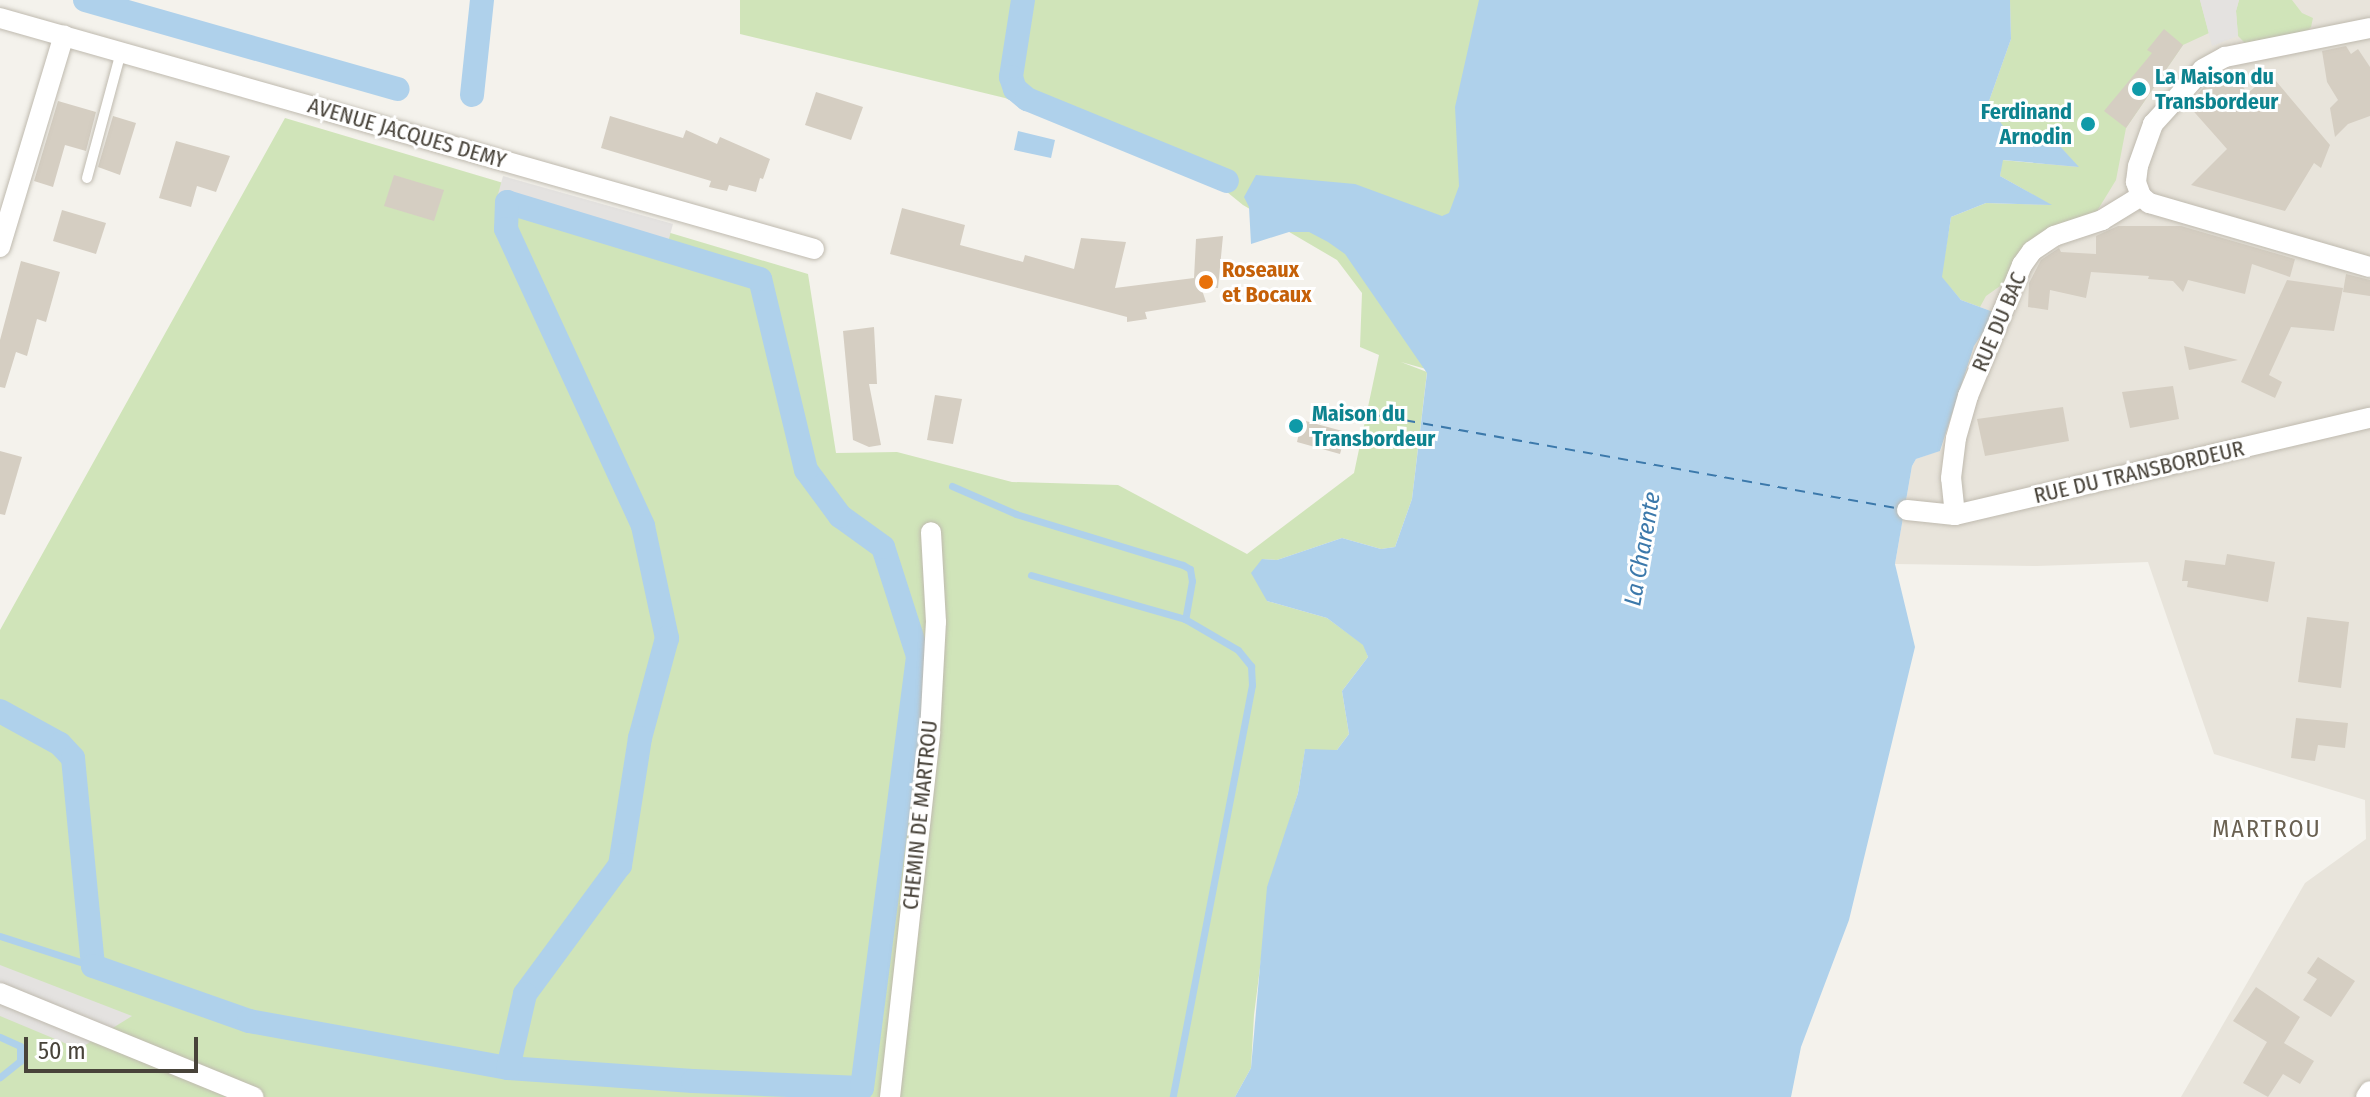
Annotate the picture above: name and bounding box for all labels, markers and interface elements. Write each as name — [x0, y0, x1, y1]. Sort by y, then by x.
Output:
place label: La Maison du Transbordeur — [2155, 63, 2278, 114]
marker: La Maison du Transbordeur — [2130, 80, 2148, 98]
street label: AVENUE JACQUES DEMY — [305, 92, 509, 174]
place label: Ferdinand Arnodin — [1981, 98, 2072, 150]
marker: Ferdinand Arnodin — [2079, 115, 2097, 133]
place label: Roseaux et Bocaux — [1222, 256, 1312, 308]
street label: RUE DU BAC — [1966, 268, 2032, 376]
marker: Roseaux et Bocaux — [1197, 273, 1215, 291]
place label: Maison du Transbordeur — [1312, 400, 1435, 452]
marker: Maison du Transbordeur — [1287, 417, 1305, 435]
street label: RUE DU TRANSBORDEUR — [2031, 435, 2247, 509]
water label: La Charente — [1619, 490, 1667, 608]
street label: CHEMIN DE MARTROU — [897, 719, 943, 911]
district label: MARTROU — [2212, 816, 2322, 844]
scale bar — [28, 1021, 202, 1071]
text: 50 m — [38, 1037, 86, 1065]

